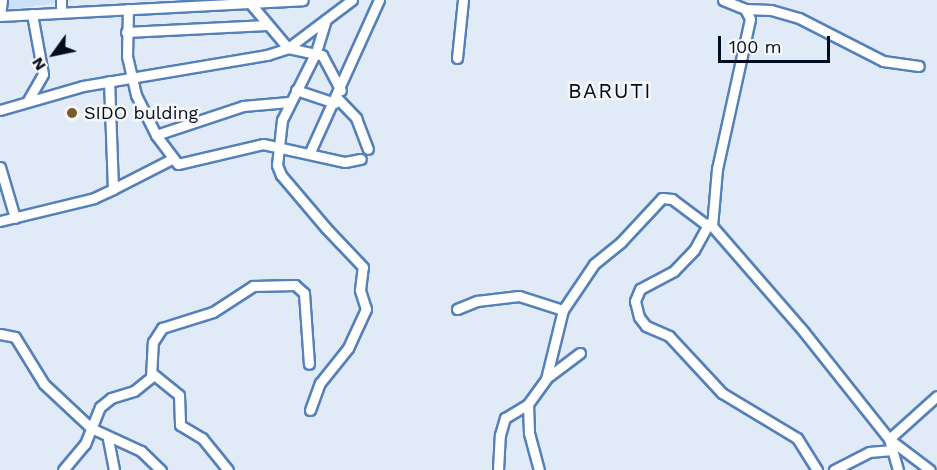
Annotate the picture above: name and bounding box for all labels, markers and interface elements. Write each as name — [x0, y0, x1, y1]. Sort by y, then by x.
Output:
north arrow — [24, 24, 84, 84]
scale bar — [721, 24, 834, 62]
text: 100 m — [729, 36, 782, 57]
text: N — [27, 54, 50, 74]
district label: BARUTI — [568, 78, 652, 104]
place label: SIDO bulding — [84, 102, 198, 124]
marker: SIDO bulding — [65, 106, 79, 120]

